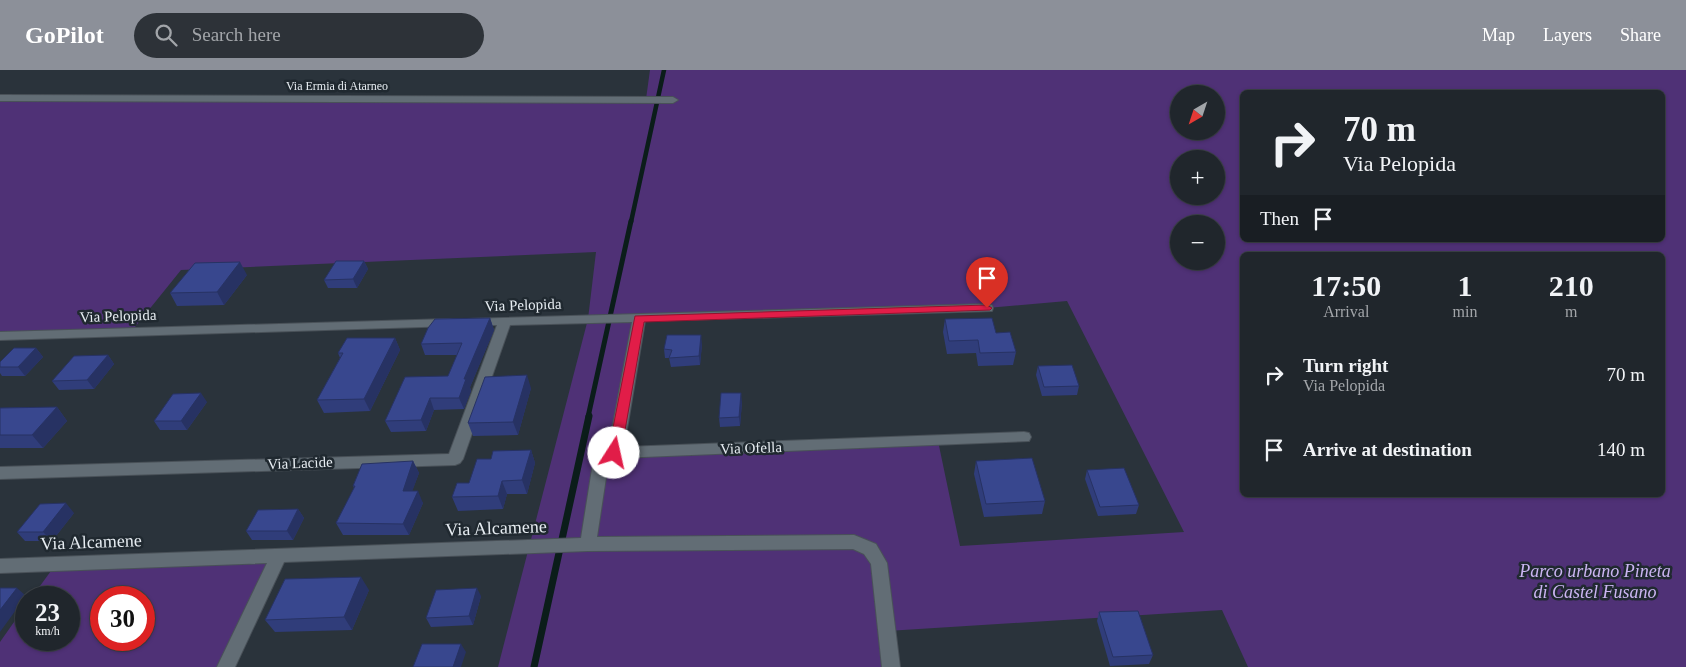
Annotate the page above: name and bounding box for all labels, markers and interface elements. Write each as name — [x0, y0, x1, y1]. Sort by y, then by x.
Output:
search box — [134, 13, 484, 58]
icon: search — [152, 21, 180, 49]
text: GoPilot — [25, 22, 104, 48]
text: Search here — [192, 24, 281, 45]
text: Map — [1482, 25, 1515, 45]
text: Layers — [1543, 25, 1592, 45]
text: Share — [1620, 25, 1661, 45]
street label: Via Ermia di Atarneo — [286, 79, 388, 93]
north arrow — [1170, 85, 1225, 140]
map controls — [1170, 85, 1225, 270]
icon: right — [1260, 110, 1325, 175]
text: 70 m — [1343, 110, 1416, 149]
button: + — [1170, 150, 1225, 205]
text: Via Pelopida — [1343, 151, 1456, 176]
icon: arrive — [1309, 205, 1337, 233]
text: Then — [1260, 208, 1299, 229]
button: − — [1170, 215, 1225, 270]
pin — [966, 257, 1008, 308]
icon: arrive — [973, 264, 1001, 292]
text: 17:50 — [1311, 269, 1381, 302]
text: 1 — [1457, 269, 1472, 302]
text: 210 — [1549, 269, 1594, 302]
street label: Via Pelopida — [484, 296, 562, 314]
text: Arrival — [1323, 303, 1369, 320]
text: min — [1453, 303, 1477, 320]
text: m — [1565, 303, 1577, 320]
street label: Via Pelopida — [79, 307, 157, 325]
text: Turn right — [1303, 355, 1388, 376]
icon: right — [1260, 361, 1288, 389]
text: 70 m — [1606, 364, 1645, 385]
text: Via Pelopida — [1303, 377, 1385, 394]
position arrow — [587, 426, 639, 478]
icon: arrive — [1260, 436, 1288, 464]
street label: Via Ofella — [720, 439, 783, 457]
text: Arrive at destination — [1303, 439, 1472, 460]
text: 140 m — [1597, 439, 1645, 460]
street label: Via Lacide — [267, 454, 333, 472]
street label: Via Alcamene — [445, 516, 547, 540]
street label: Via Alcamene — [40, 530, 142, 554]
park label: Parco urbano Pineta di Castel Fusano — [1518, 561, 1671, 602]
speed limit sign: 30 — [90, 586, 155, 651]
text: 23 — [35, 599, 60, 626]
text: km/h — [35, 624, 60, 638]

